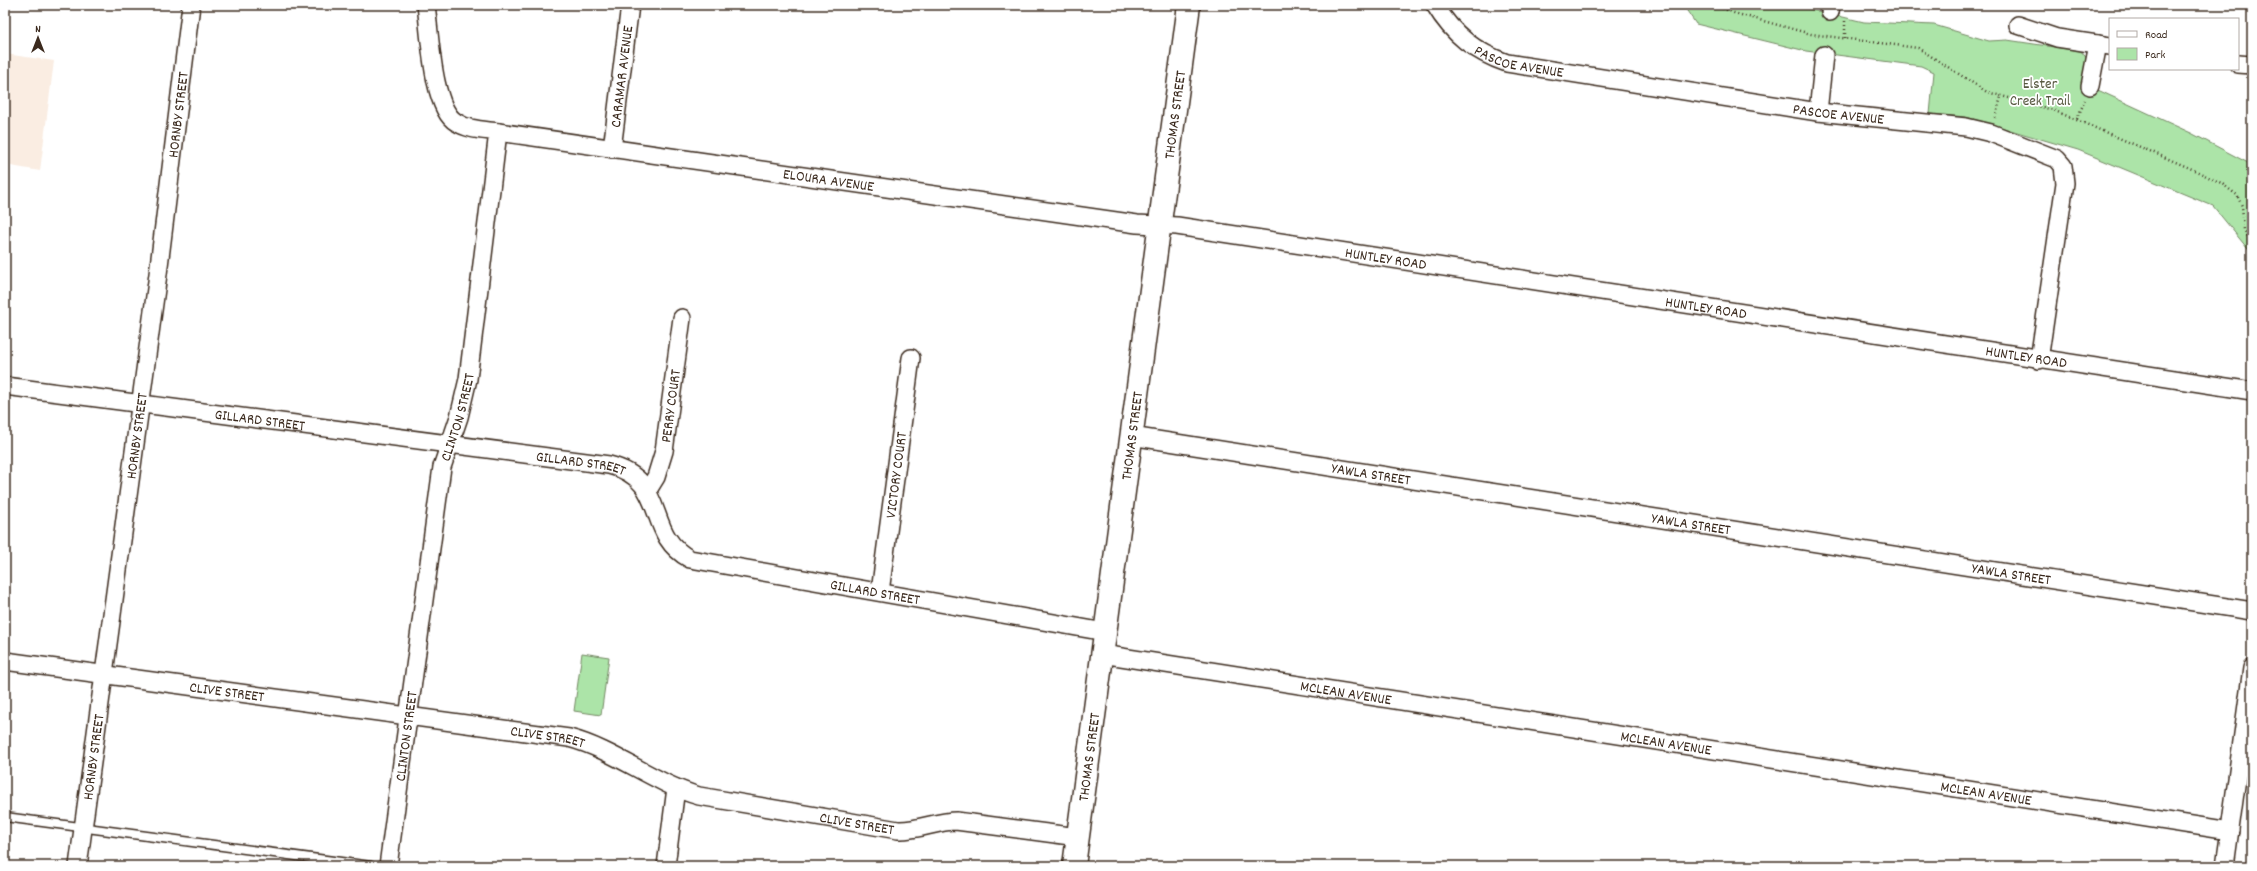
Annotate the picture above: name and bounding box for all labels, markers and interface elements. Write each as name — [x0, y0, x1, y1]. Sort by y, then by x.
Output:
north arrow — [18, 18, 58, 58]
legend — [2109, 18, 2239, 70]
text: N — [35, 22, 41, 38]
street label: CARAMAR AVENUE — [606, 24, 640, 129]
text: Road — [2145, 27, 2167, 44]
street label: PASCOE AVENUE — [1469, 41, 1565, 85]
text: Park — [2145, 47, 2166, 64]
street label: THOMAS STREET — [1160, 69, 1193, 160]
street label: HORNBY STREET — [163, 70, 196, 159]
park label: Elster Creek Trail — [2010, 74, 2071, 113]
street label: PASCOE AVENUE — [1791, 99, 1885, 132]
street label: ELOURA AVENUE — [781, 164, 875, 199]
street label: HUNTLEY ROAD — [1343, 243, 1428, 277]
street label: HUNTLEY ROAD — [1664, 292, 1748, 326]
street label: HUNTLEY ROAD — [1984, 341, 2069, 375]
street label: PERRY COURT — [656, 368, 688, 444]
street label: CLINTON STREET — [436, 372, 482, 465]
street label: THOMAS STREET — [1117, 391, 1150, 482]
street label: HORNBY STREET — [121, 392, 155, 481]
street label: GILLARD STREET — [213, 405, 306, 438]
street label: VICTORY COURT — [881, 431, 914, 520]
street label: GILLARD STREET — [534, 447, 629, 483]
street label: YAWLA STREET — [1330, 458, 1412, 492]
street label: YAWLA STREET — [1650, 508, 1732, 542]
street label: YAWLA STREET — [1970, 558, 2052, 592]
street label: GILLARD STREET — [828, 575, 921, 612]
street label: MCLEAN AVENUE — [1299, 676, 1393, 712]
street label: CLIVE STREET — [188, 677, 265, 709]
street label: CLINTON STREET — [391, 690, 425, 783]
street label: THOMAS STREET — [1074, 712, 1107, 803]
street label: HORNBY STREET — [78, 713, 111, 802]
street label: CLIVE STREET — [509, 721, 588, 755]
street label: MCLEAN AVENUE — [1619, 726, 1713, 763]
street label: MCLEAN AVENUE — [1939, 777, 2033, 813]
street label: CLIVE STREET — [818, 808, 895, 842]

